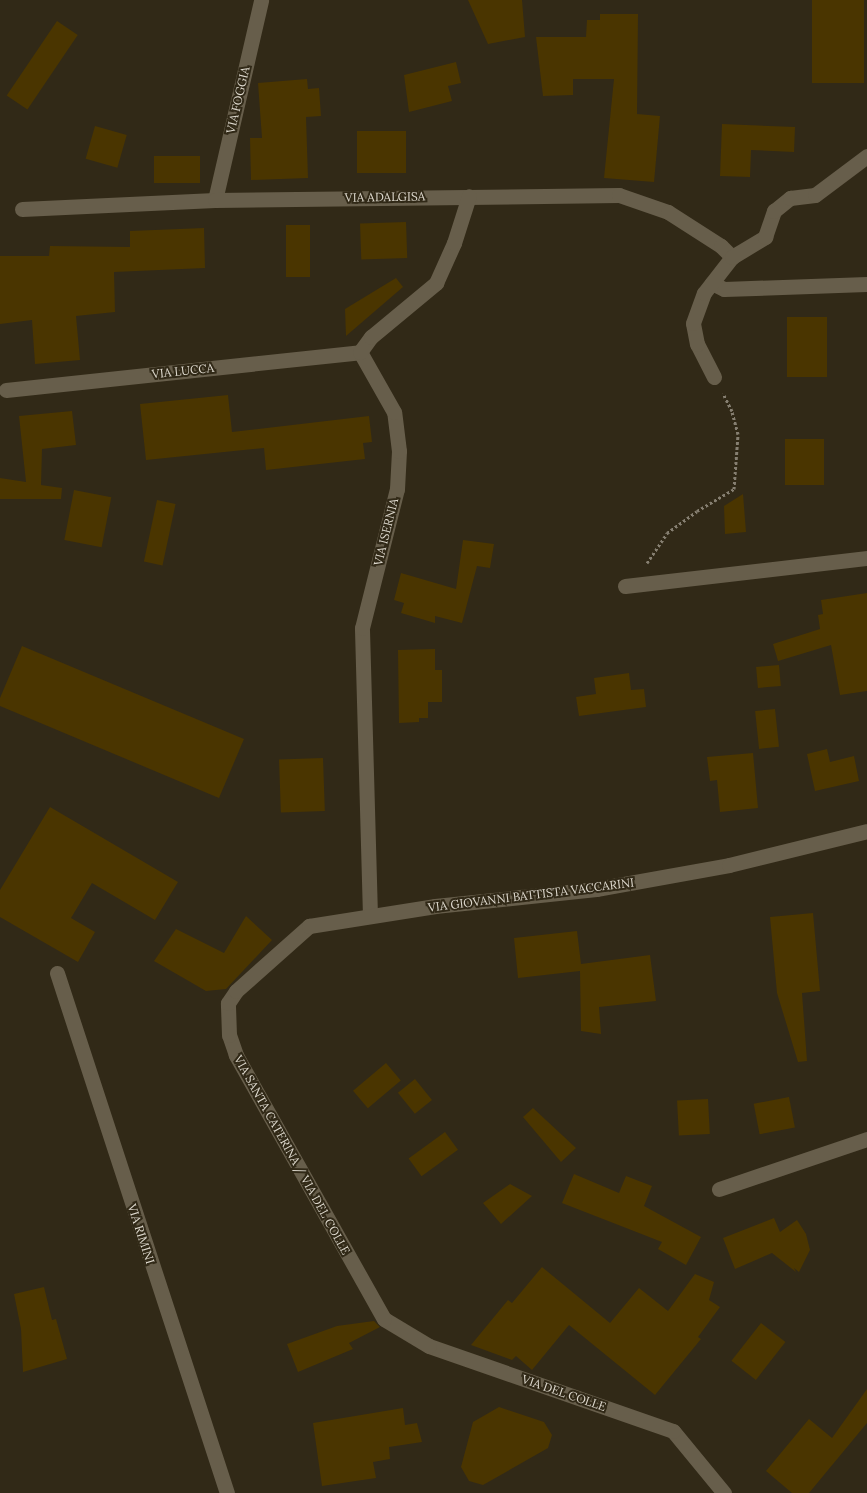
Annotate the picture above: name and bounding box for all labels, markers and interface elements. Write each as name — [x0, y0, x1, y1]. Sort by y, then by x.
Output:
street label: VIA FOGGIA — [223, 65, 253, 135]
street label: VIA ADALGISA — [345, 189, 425, 205]
street label: VIA LUCCA — [151, 361, 215, 381]
street label: VIA ISERNIA — [371, 497, 401, 567]
street label: VIA GIOVANNI BATTISTA VACCARINI — [427, 875, 635, 915]
street label: VIA SANTA CATERINA / VIA DEL COLLE — [231, 1053, 353, 1257]
street label: VIA RIMINI — [125, 1202, 157, 1266]
street label: VIA DEL COLLE — [520, 1372, 608, 1414]

